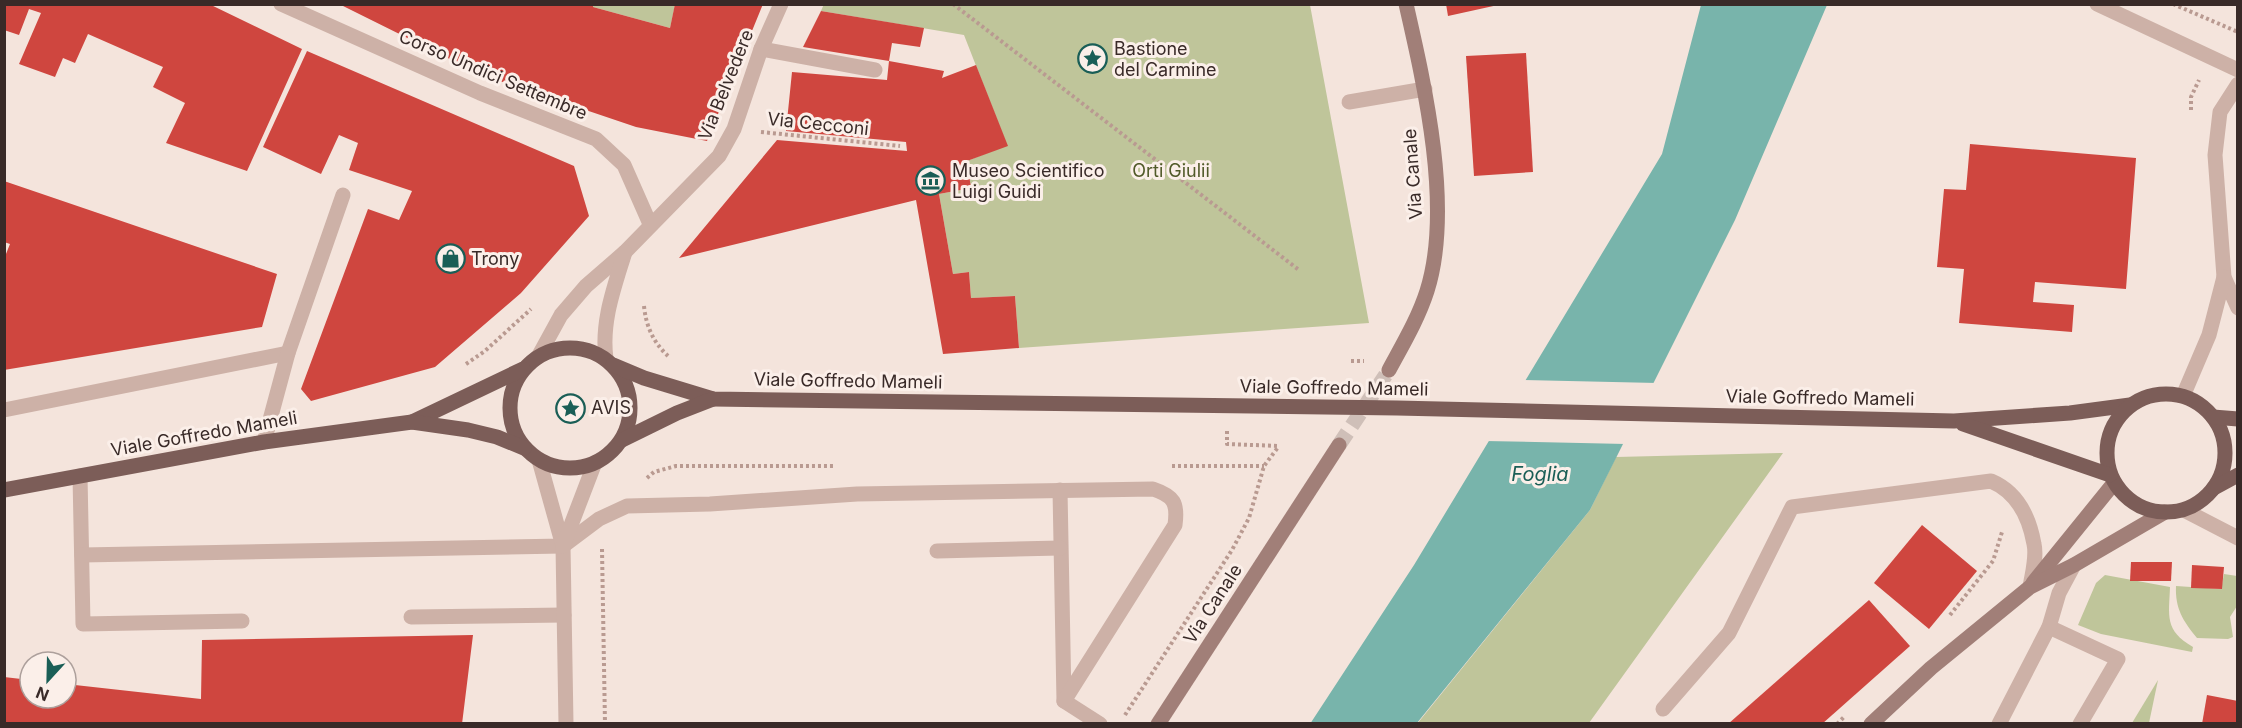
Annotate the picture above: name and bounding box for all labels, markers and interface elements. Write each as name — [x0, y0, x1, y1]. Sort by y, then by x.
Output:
street label: Corso Undici Settembre — [396, 25, 591, 124]
street label: Via Belvedere — [694, 26, 757, 143]
place label: Bastione del Carmine — [1114, 38, 1217, 80]
place icon: Bastione del Carmine — [1077, 43, 1109, 75]
street label: Via Cecconi — [766, 108, 870, 139]
street label: Via Canale — [1399, 128, 1426, 220]
place label: Museo Scientifico Luigi Guidi — [952, 160, 1104, 202]
park label: Orti Giulii — [1132, 160, 1210, 181]
museum icon: Museo Scientifico Luigi Guidi — [915, 165, 947, 197]
shop icon: Trony — [434, 243, 466, 275]
place label: Trony — [471, 248, 519, 269]
street label: Viale Goffredo Mameli — [753, 368, 943, 393]
street label: Viale Goffredo Mameli — [1239, 375, 1429, 400]
street label: Viale Goffredo Mameli — [1725, 385, 1915, 410]
place icon: AVIS — [554, 392, 586, 424]
place label: AVIS — [591, 397, 631, 418]
street label: Viale Goffredo Mameli — [109, 407, 299, 460]
water label: Foglia — [1511, 462, 1569, 486]
street label: Via Canale — [1179, 560, 1246, 648]
north arrow — [18, 650, 78, 710]
text: N — [33, 682, 52, 705]

